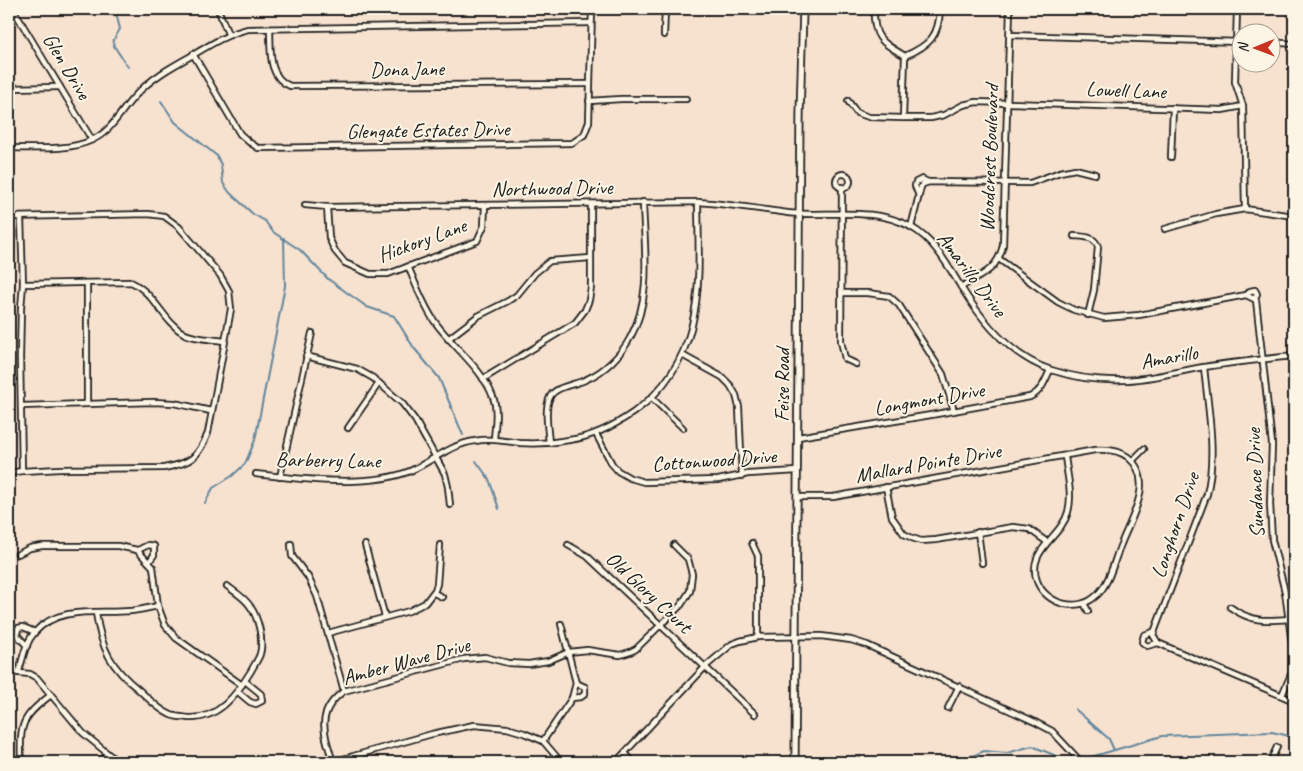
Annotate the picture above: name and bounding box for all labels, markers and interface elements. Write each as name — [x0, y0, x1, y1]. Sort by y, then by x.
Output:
north arrow — [1230, 22, 1280, 72]
street label: Glen Drive — [37, 28, 97, 105]
text: N — [1235, 41, 1252, 53]
street label: Dona Jane — [370, 55, 446, 83]
street label: Lowell Lane — [1086, 76, 1169, 104]
street label: Woodcrest Boulevard — [973, 81, 1005, 232]
street label: Glengate Estates Drive — [346, 116, 512, 144]
street label: Northwood Drive — [491, 174, 614, 202]
street label: Hickory Lane — [374, 211, 472, 268]
street label: Amarillo Drive — [932, 226, 1013, 323]
street label: Amarillo — [1138, 339, 1201, 375]
street label: Feise Road — [769, 344, 795, 422]
street label: Longmont Drive — [872, 376, 988, 421]
street label: Sundance Drive — [1240, 426, 1270, 538]
street label: Mallard Pointe Drive — [853, 437, 1005, 489]
street label: Cottonwood Drive — [651, 443, 778, 477]
street label: Barberry Lane — [275, 446, 383, 474]
street label: Longhorn Drive — [1145, 467, 1206, 581]
street label: Old Glory Court — [600, 545, 699, 640]
street label: Amber Wave Drive — [340, 631, 474, 690]

